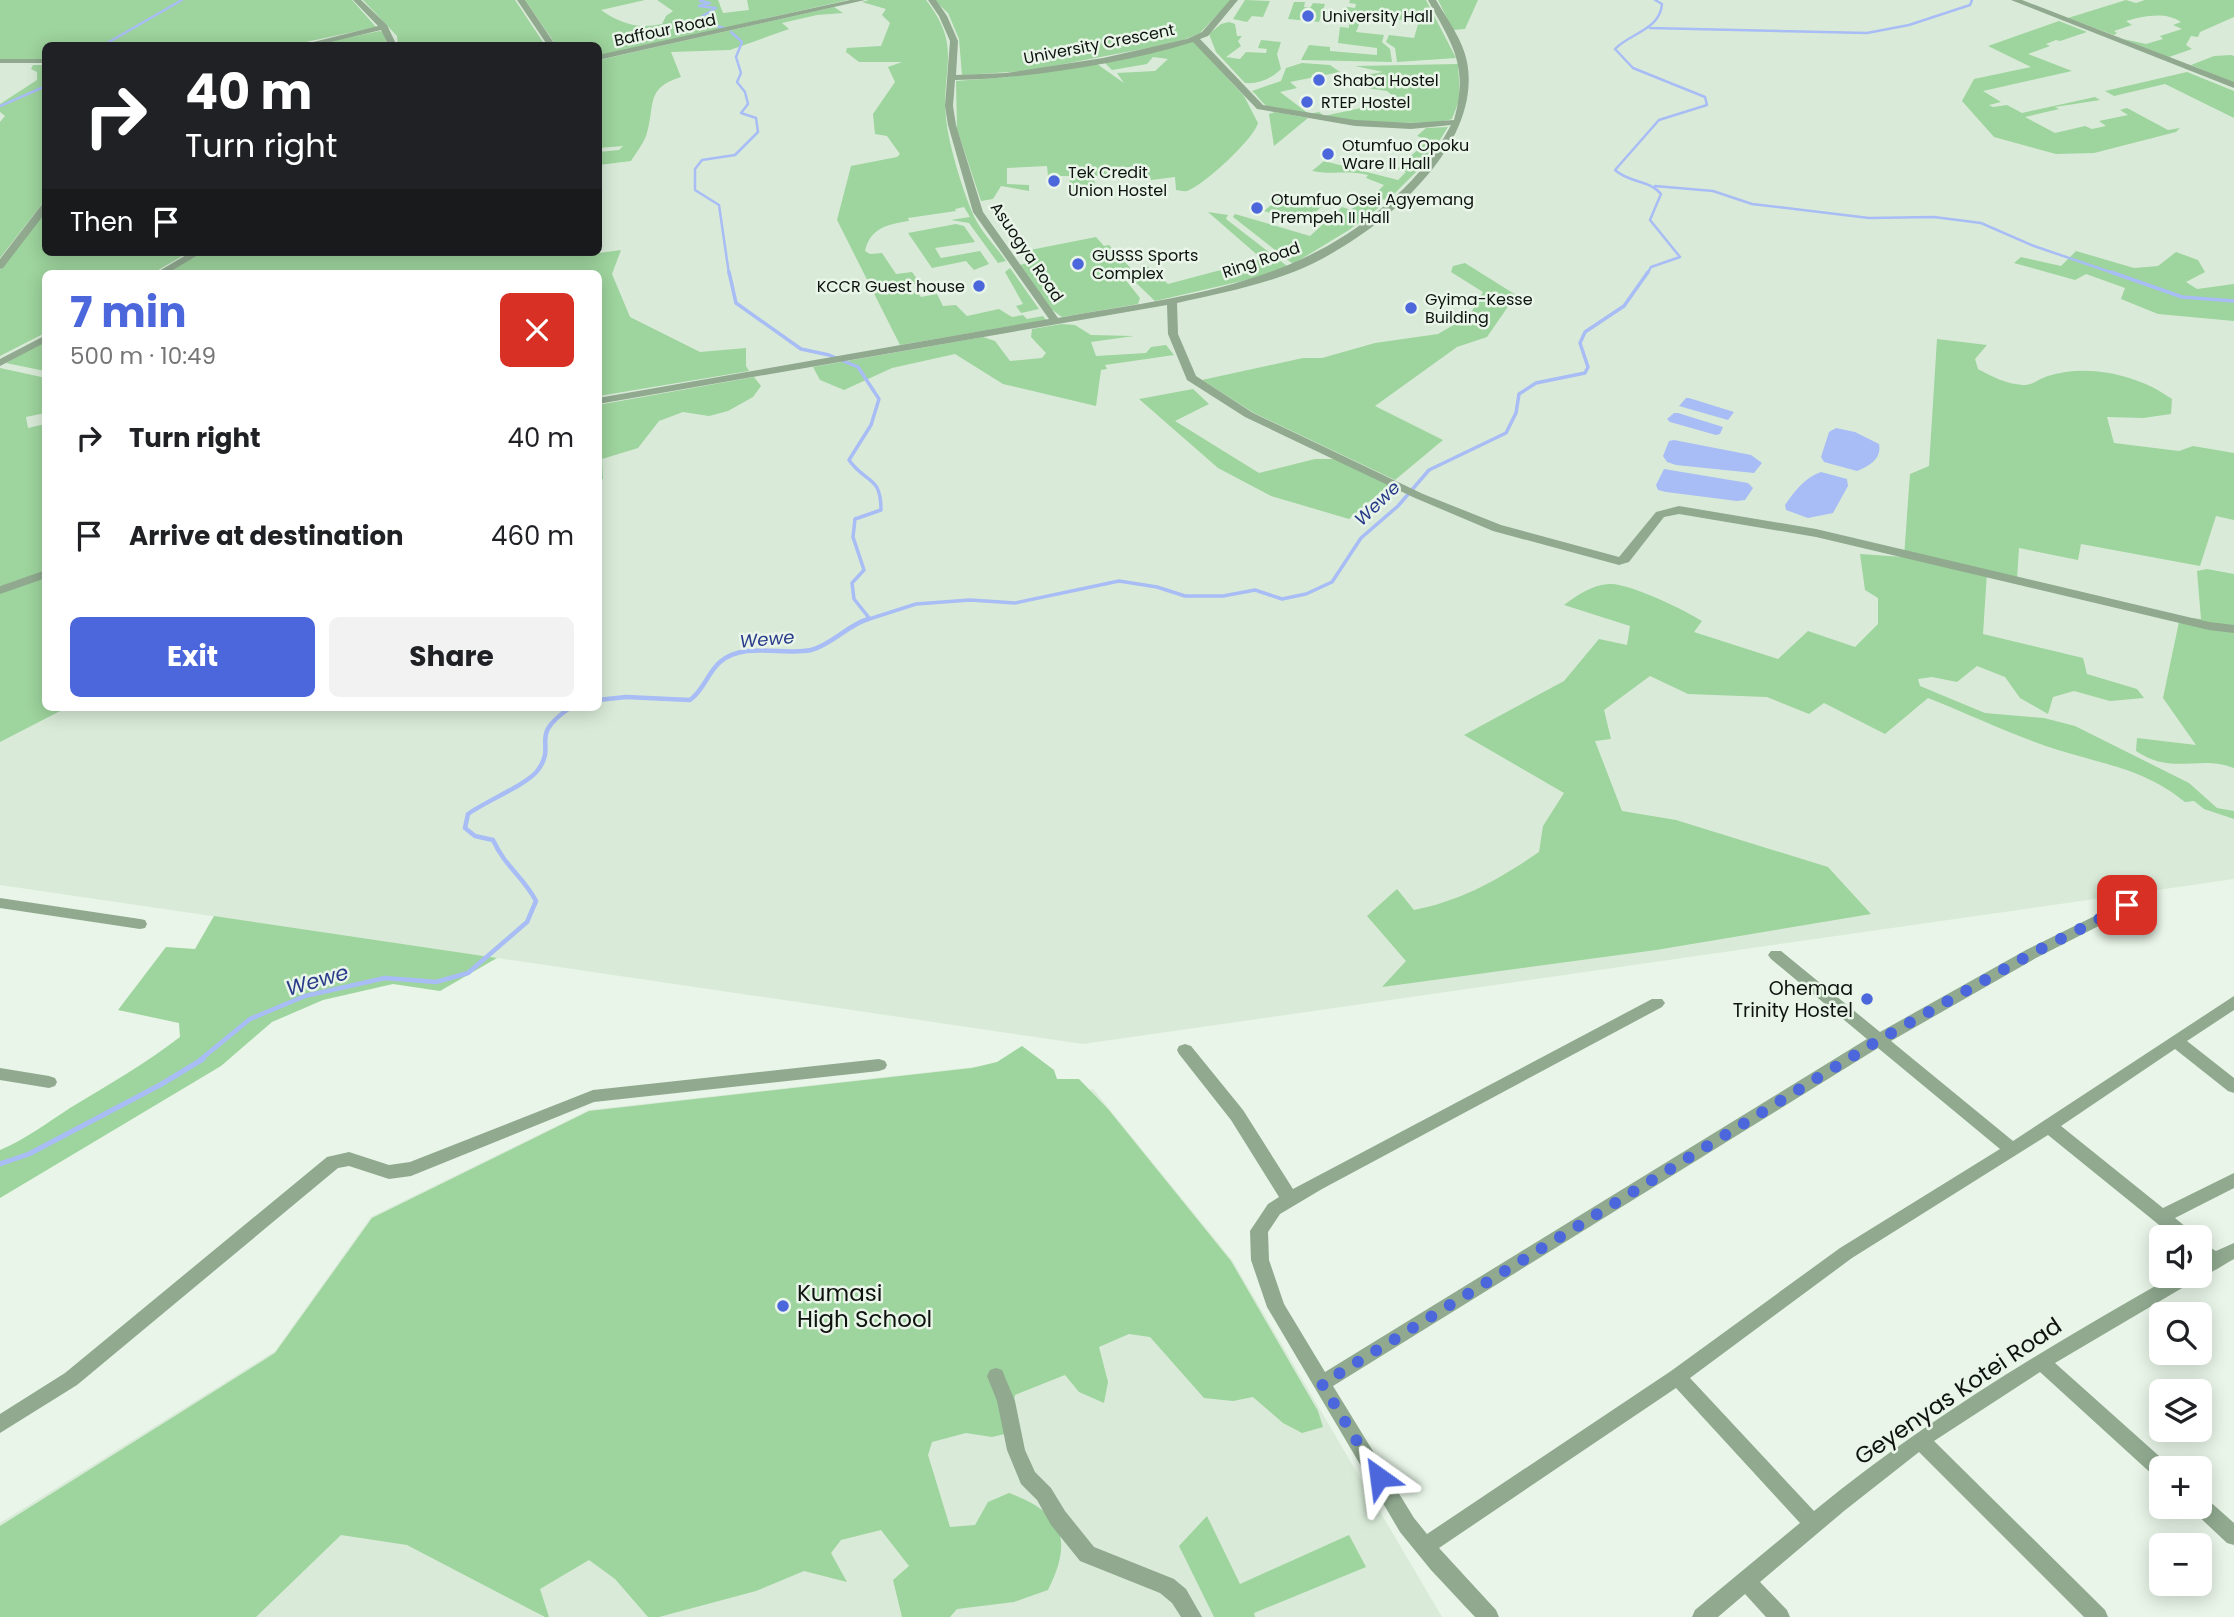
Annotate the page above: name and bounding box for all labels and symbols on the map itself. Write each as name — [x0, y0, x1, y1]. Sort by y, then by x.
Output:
place label: University Hall — [1322, 5, 1433, 28]
street label: Baffour Road — [612, 8, 718, 52]
marker: University Hall — [1300, 8, 1316, 24]
street label: University Crescent — [1021, 18, 1177, 70]
place label: Shaba Hostel — [1333, 69, 1439, 92]
marker: Shaba Hostel — [1311, 72, 1327, 88]
place label: RTEP Hostel — [1321, 91, 1410, 114]
marker: RTEP Hostel — [1299, 94, 1315, 110]
place label: Otumfuo Opoku Ware II Hall — [1342, 134, 1469, 175]
marker: Otumfuo Opoku Ware II Hall — [1320, 146, 1336, 162]
place label: Tek Credit Union Hostel — [1068, 161, 1167, 202]
marker: Tek Credit Union Hostel — [1046, 173, 1062, 189]
place label: Otumfuo Osei Agyemang Prempeh II Hall — [1271, 188, 1474, 229]
street label: Asuogya Road — [985, 197, 1069, 307]
marker: Otumfuo Osei Agyemang Prempeh II Hall — [1249, 200, 1265, 216]
street label: Ring Road — [1219, 236, 1303, 284]
place label: GUSSS Sports Complex — [1092, 244, 1198, 285]
marker: GUSSS Sports Complex — [1070, 256, 1086, 272]
place label: KCCR Guest house — [817, 275, 965, 298]
marker: KCCR Guest house — [971, 278, 987, 294]
place label: Gyima-Kesse Building — [1425, 288, 1533, 329]
marker: Gyima-Kesse Building — [1403, 300, 1419, 316]
water label: Wewe — [1349, 475, 1405, 531]
water label: Wewe — [739, 624, 795, 654]
pin — [2097, 875, 2157, 935]
water label: Wewe — [282, 957, 352, 1003]
place label: Ohemaa Trinity Hostel — [1733, 975, 1853, 1024]
marker: Ohemaa Trinity Hostel — [1859, 991, 1875, 1007]
place label: Kumasi High School — [797, 1277, 932, 1335]
marker: Kumasi High School — [775, 1298, 791, 1314]
street label: Geyenyas Kotei Road — [1848, 1310, 2068, 1472]
position arrow — [1342, 1440, 1416, 1514]

